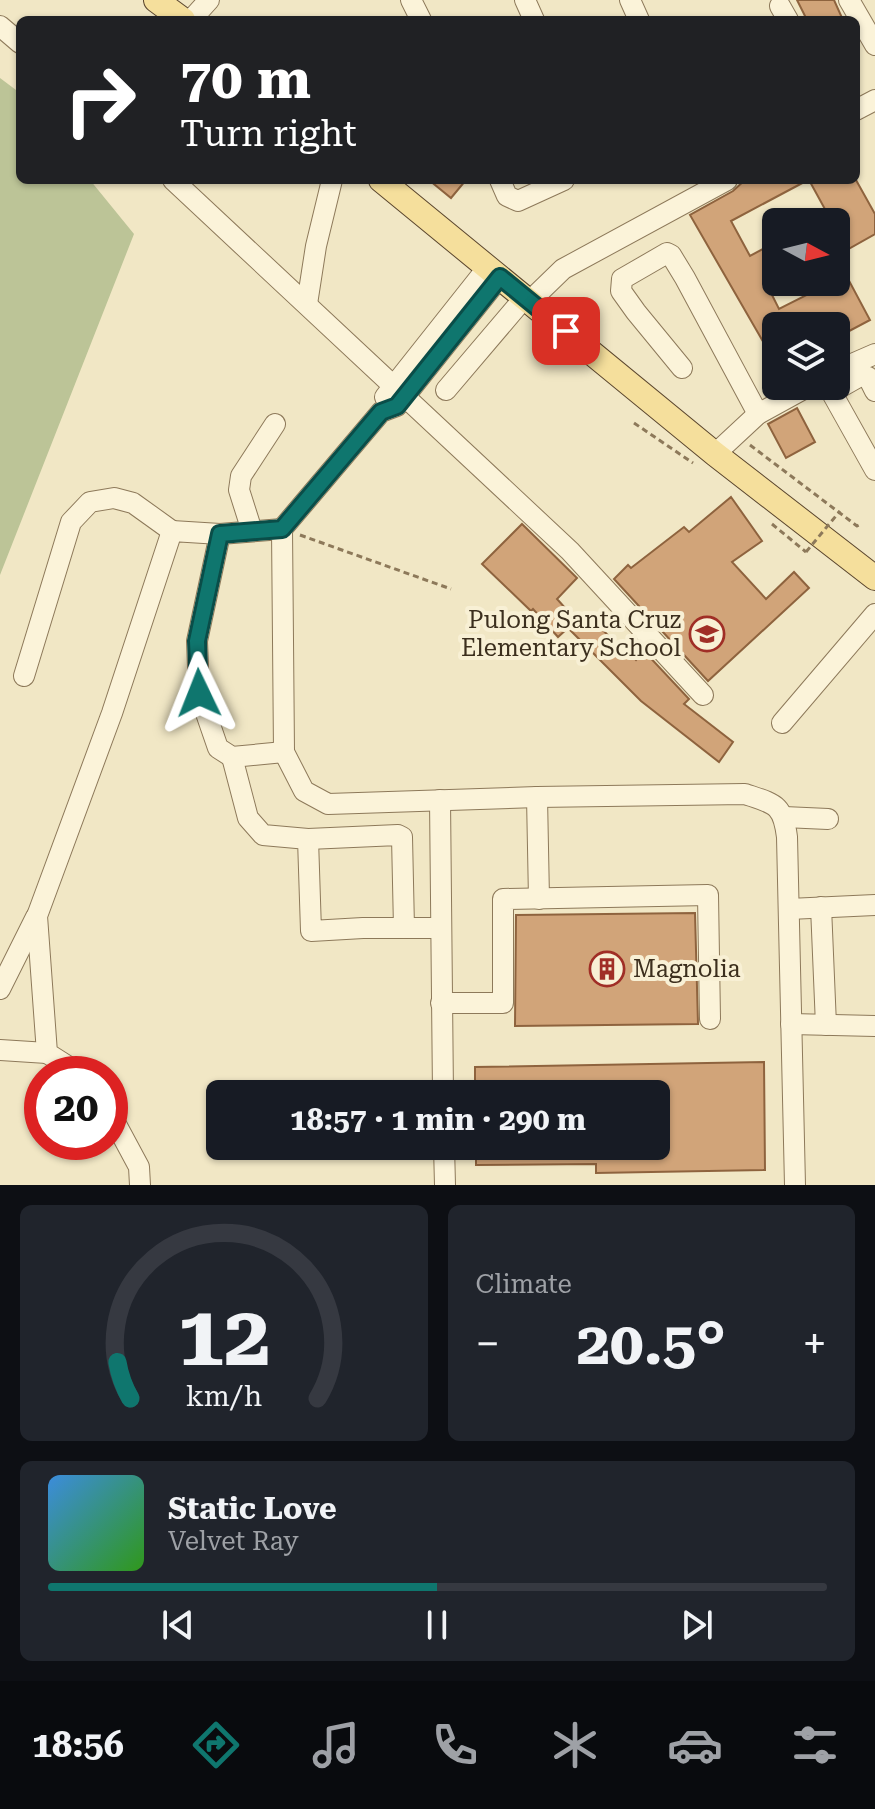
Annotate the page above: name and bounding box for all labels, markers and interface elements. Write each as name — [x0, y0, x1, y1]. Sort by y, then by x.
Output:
text: 70 m — [180, 46, 311, 112]
icon: right — [48, 48, 152, 152]
text: Turn right — [180, 113, 357, 155]
north arrow — [762, 208, 850, 296]
map controls — [762, 208, 850, 400]
pin — [532, 297, 600, 365]
icon: arrive — [544, 309, 588, 353]
button: layers — [762, 312, 850, 400]
place label: Pulong Santa Cruz Elementary School — [461, 606, 681, 662]
school or university icon: Pulong Santa Cruz Elementary School — [688, 615, 726, 653]
position arrow — [157, 651, 241, 735]
building icon: Magnolia — [588, 950, 626, 988]
place label: Magnolia — [633, 955, 741, 983]
speed limit sign: 20 — [24, 1056, 128, 1160]
text: 18:57 · 1 min · 290 m — [290, 1102, 586, 1137]
text: Climate — [476, 1269, 572, 1299]
text: 12 — [177, 1288, 270, 1385]
text: 20.5° — [576, 1308, 726, 1379]
text: − — [476, 1318, 500, 1370]
text: + — [802, 1318, 827, 1370]
text: km/h — [185, 1379, 262, 1413]
text: Static Love — [168, 1491, 337, 1526]
text: Velvet Ray — [168, 1526, 299, 1556]
icon: previous — [156, 1603, 200, 1647]
icon: pause — [415, 1603, 459, 1647]
icon: next — [675, 1603, 719, 1647]
icon: directions — [188, 1717, 244, 1773]
icon: music — [308, 1717, 364, 1773]
icon: phone — [427, 1717, 483, 1773]
icon: climate — [547, 1717, 603, 1773]
icon: car — [667, 1717, 723, 1773]
icon: filters — [787, 1717, 843, 1773]
text: 18:56 — [32, 1724, 124, 1766]

